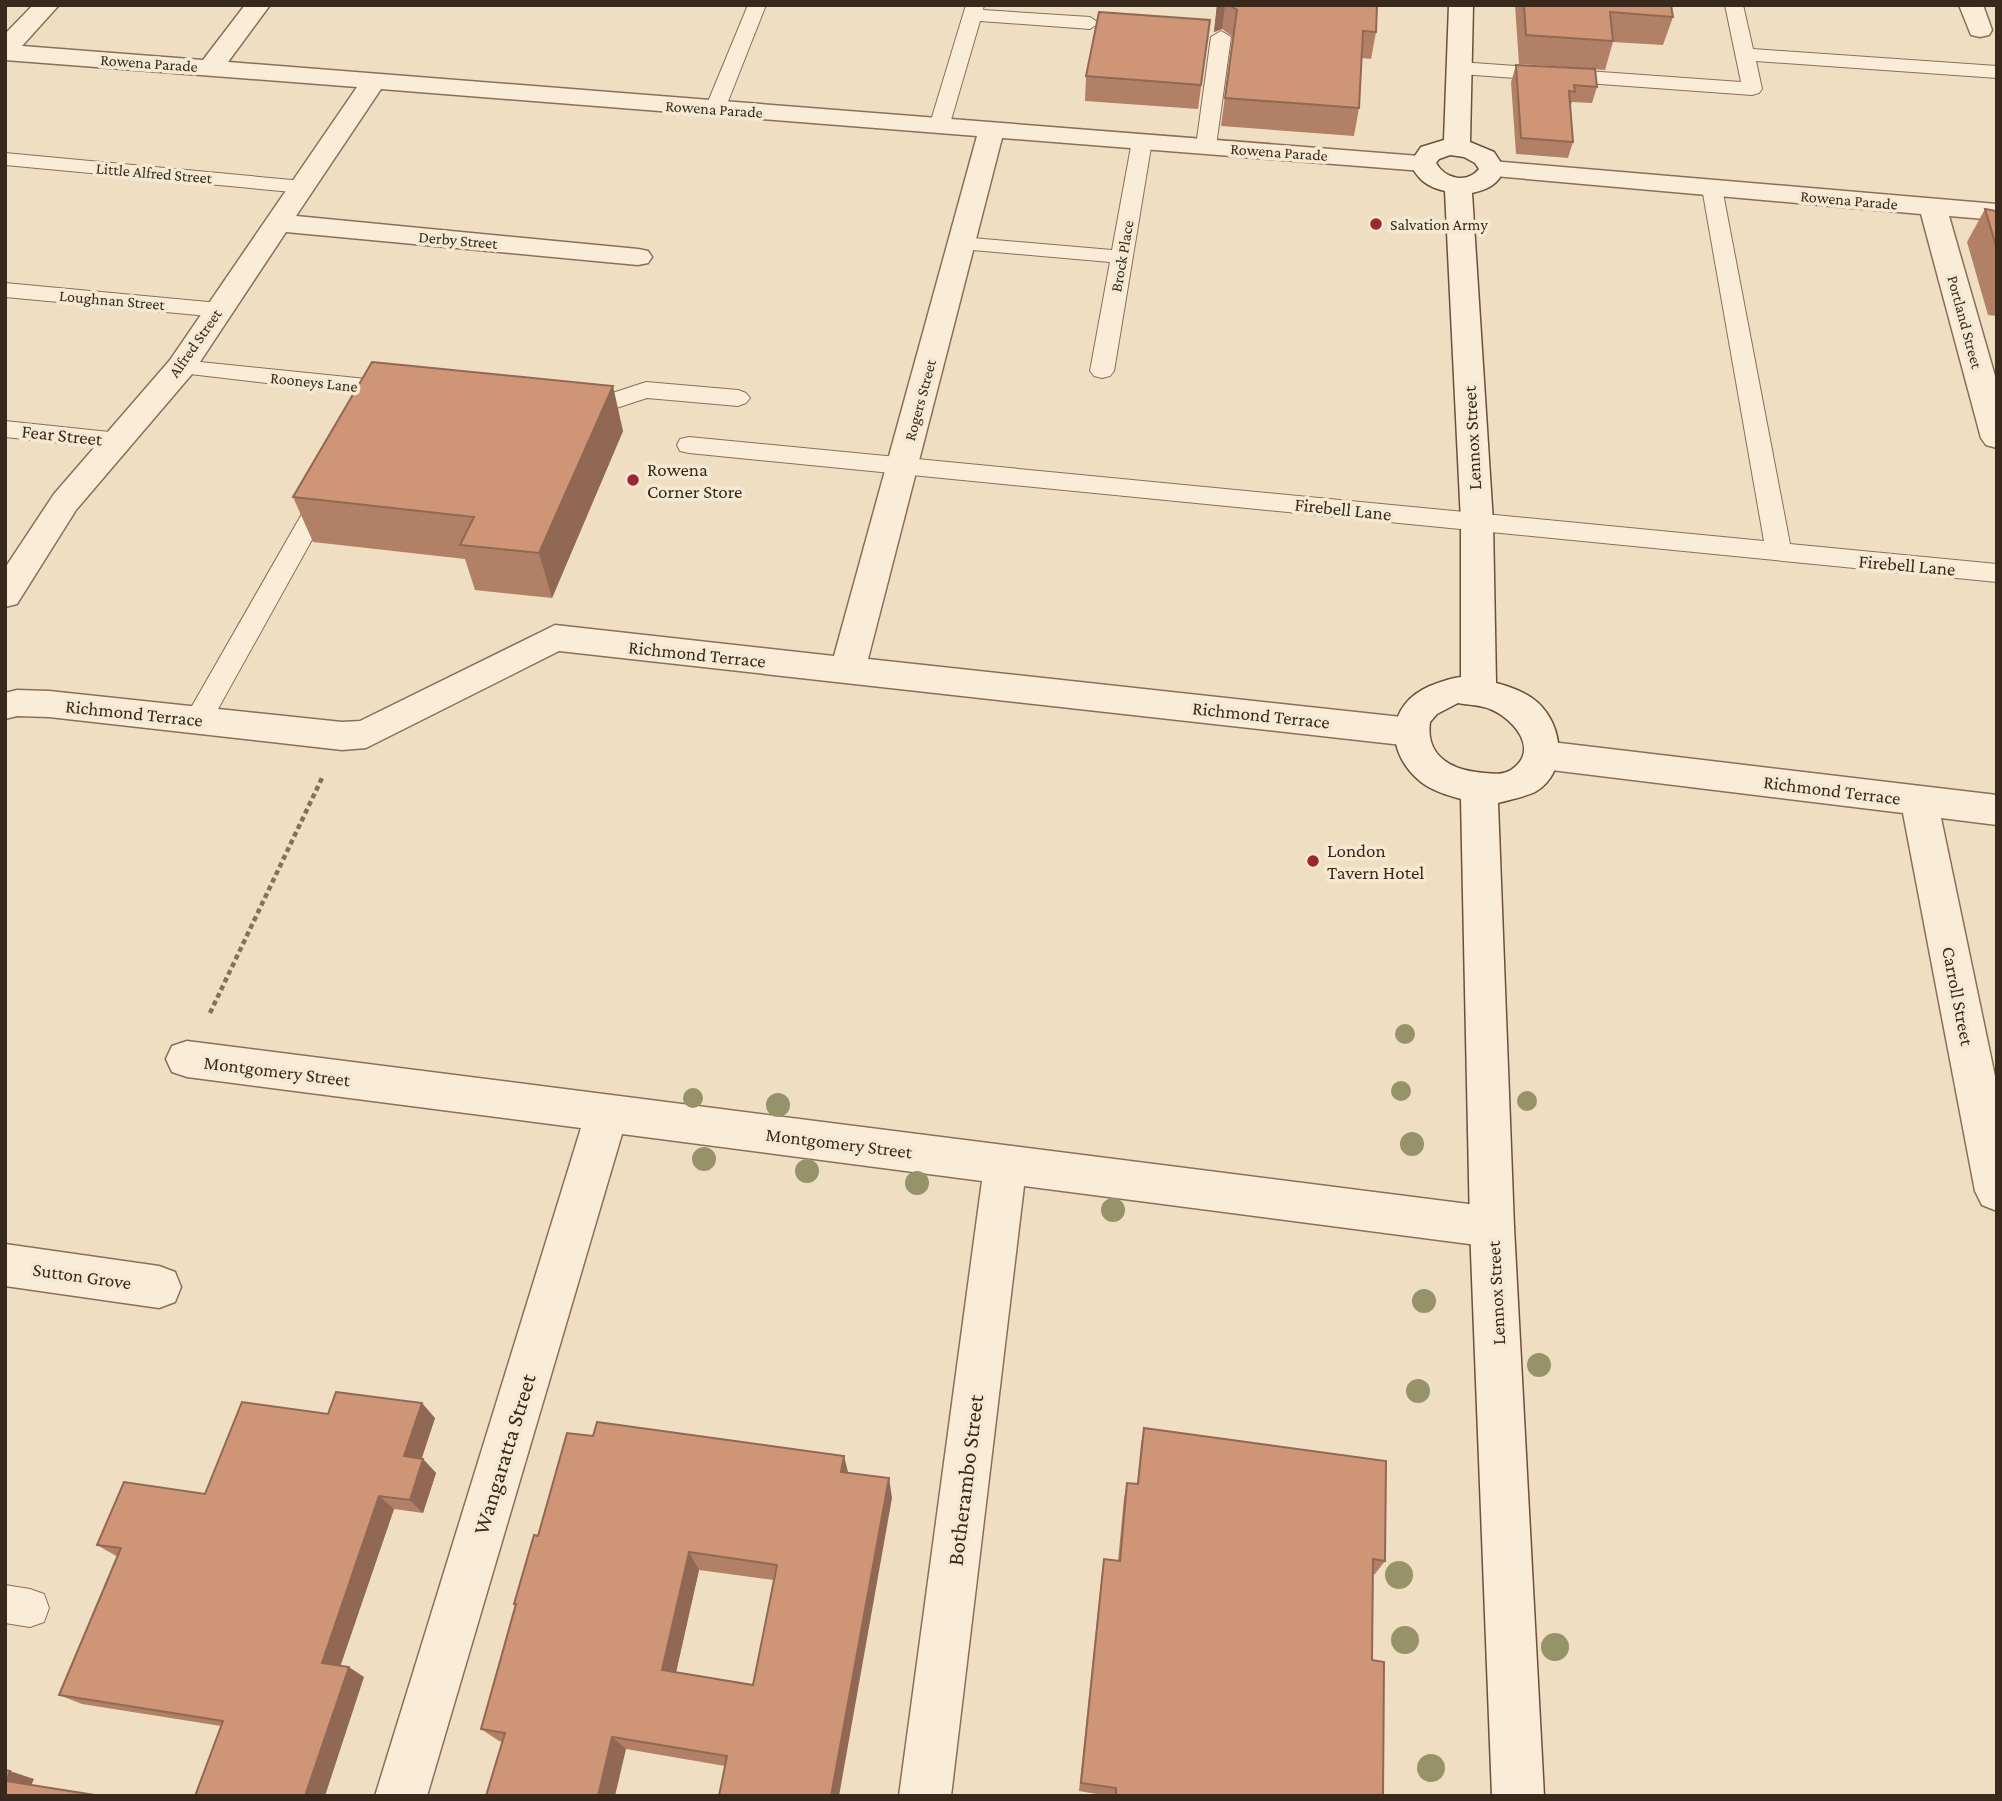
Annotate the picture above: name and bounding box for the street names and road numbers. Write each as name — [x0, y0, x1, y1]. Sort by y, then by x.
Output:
street label: Rowena Parade — [100, 51, 198, 75]
street label: Rowena Parade — [665, 97, 763, 121]
street label: Rowena Parade — [1230, 140, 1328, 164]
street label: Little Alfred Street — [95, 159, 213, 187]
street label: Rowena Parade — [1800, 187, 1898, 213]
street label: Brock Place — [1107, 219, 1137, 293]
street label: Derby Street — [418, 228, 499, 253]
street label: Portland Street — [1944, 274, 1986, 371]
street label: Loughnan Street — [58, 287, 166, 314]
street label: Alfred Street — [165, 305, 225, 380]
street label: Rogers Street — [901, 357, 940, 443]
street label: Rooneys Lane — [269, 369, 358, 396]
street label: Lennox Street — [1459, 385, 1485, 491]
street label: Fear Street — [21, 420, 104, 450]
street label: Firebell Lane — [1294, 493, 1392, 525]
street label: Firebell Lane — [1858, 550, 1956, 580]
street label: Richmond Terrace — [627, 636, 767, 672]
street label: Richmond Terrace — [64, 695, 204, 731]
street label: Richmond Terrace — [1191, 697, 1331, 733]
street label: Richmond Terrace — [1762, 771, 1902, 809]
street label: Carroll Street — [1938, 945, 1978, 1048]
street label: Montgomery Street — [203, 1052, 352, 1090]
street label: Montgomery Street — [765, 1124, 914, 1162]
street label: Lennox Street — [1483, 1240, 1509, 1346]
street label: Sutton Grove — [31, 1259, 133, 1293]
street label: Wangaratta Street — [467, 1370, 541, 1538]
street label: Botherambo Street — [942, 1393, 988, 1567]

